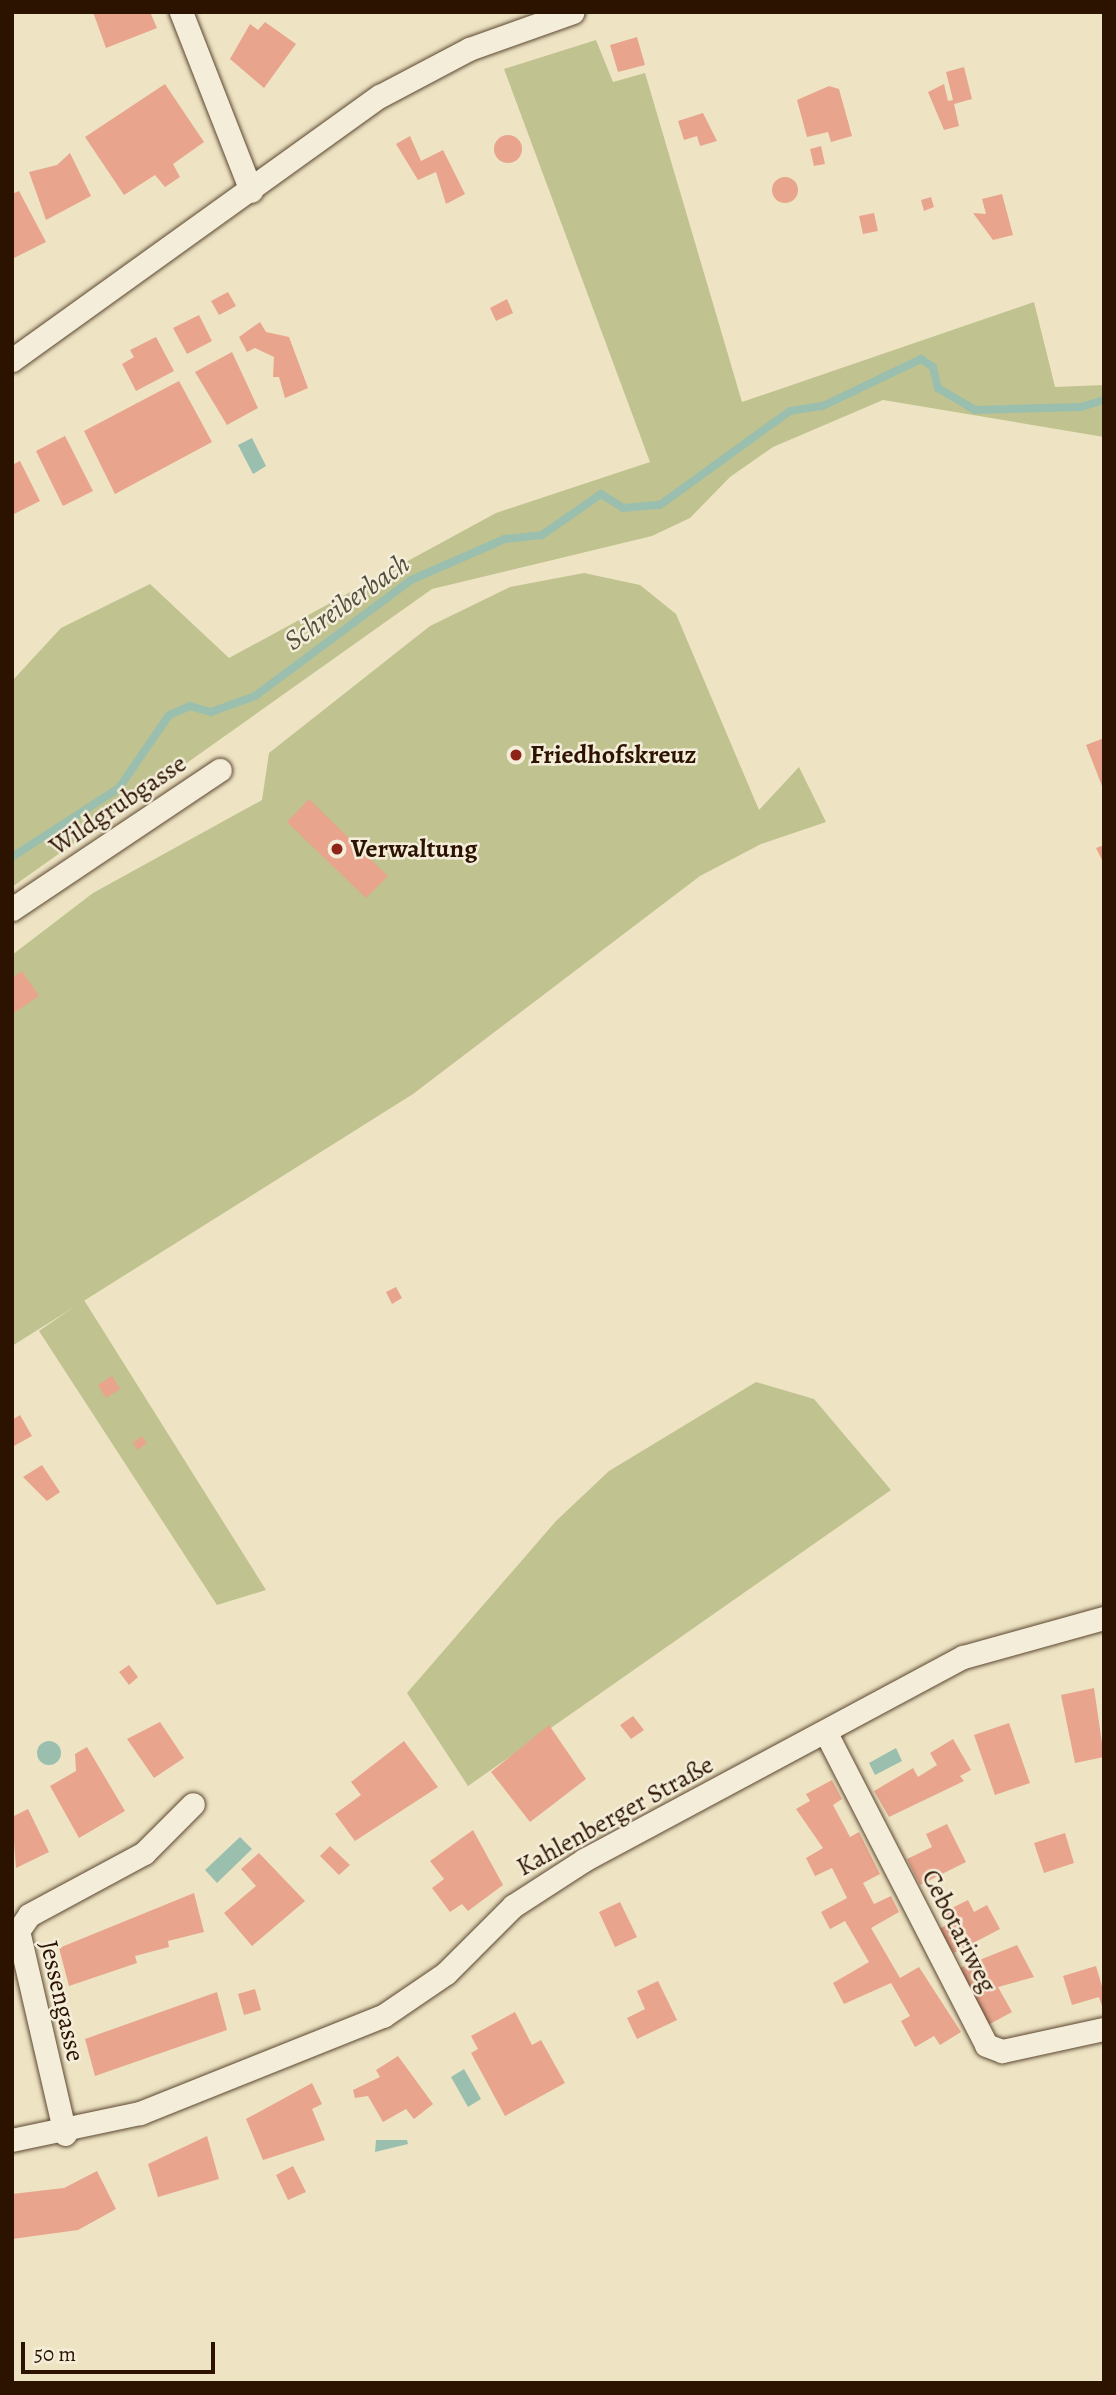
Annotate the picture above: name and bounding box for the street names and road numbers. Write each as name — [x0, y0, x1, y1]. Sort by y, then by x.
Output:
street label: Wildgrubgasse — [44, 748, 192, 862]
street label: Kahlenberger Straße — [511, 1749, 719, 1883]
street label: Cebotariweg — [915, 1864, 1003, 1998]
street label: Jessengasse — [33, 1937, 91, 2065]

